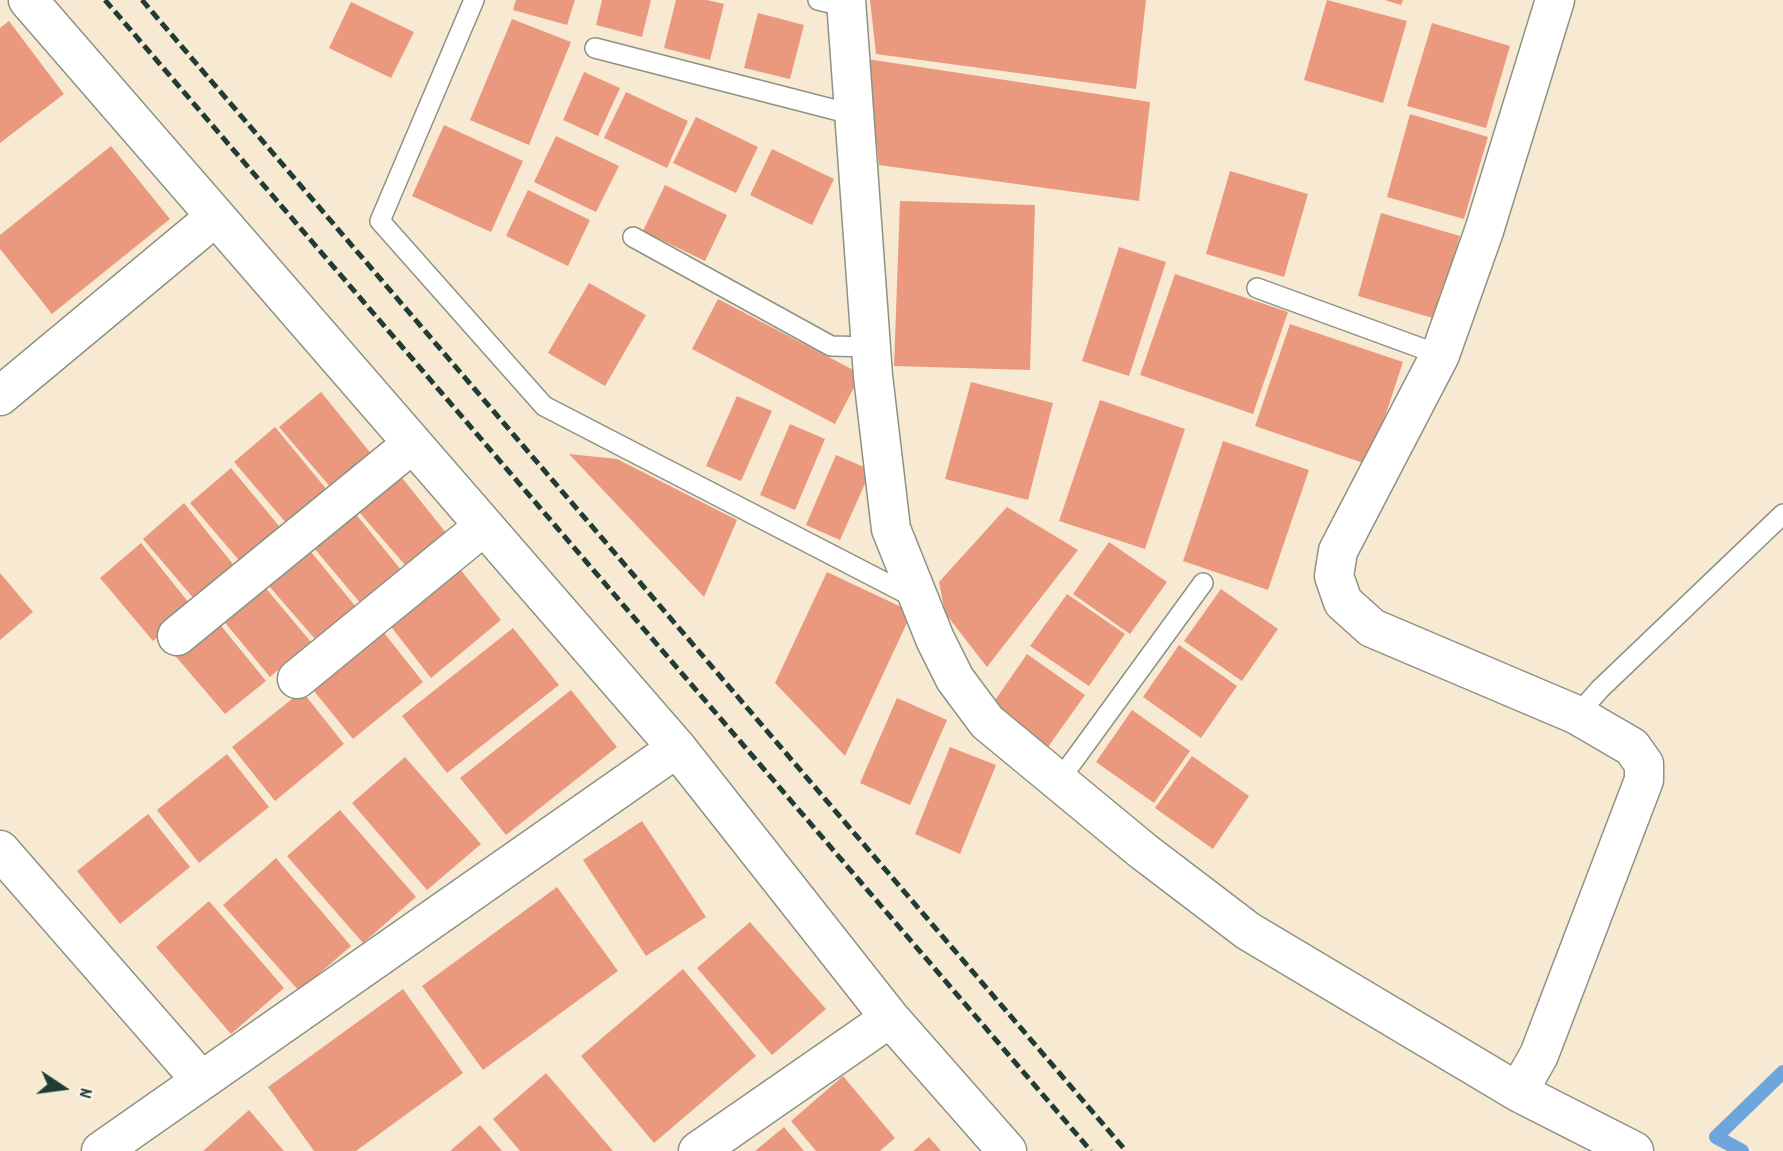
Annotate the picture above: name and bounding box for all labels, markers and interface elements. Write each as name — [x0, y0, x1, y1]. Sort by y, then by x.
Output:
north arrow — [28, 1053, 98, 1123]
text: N — [70, 1085, 98, 1100]

